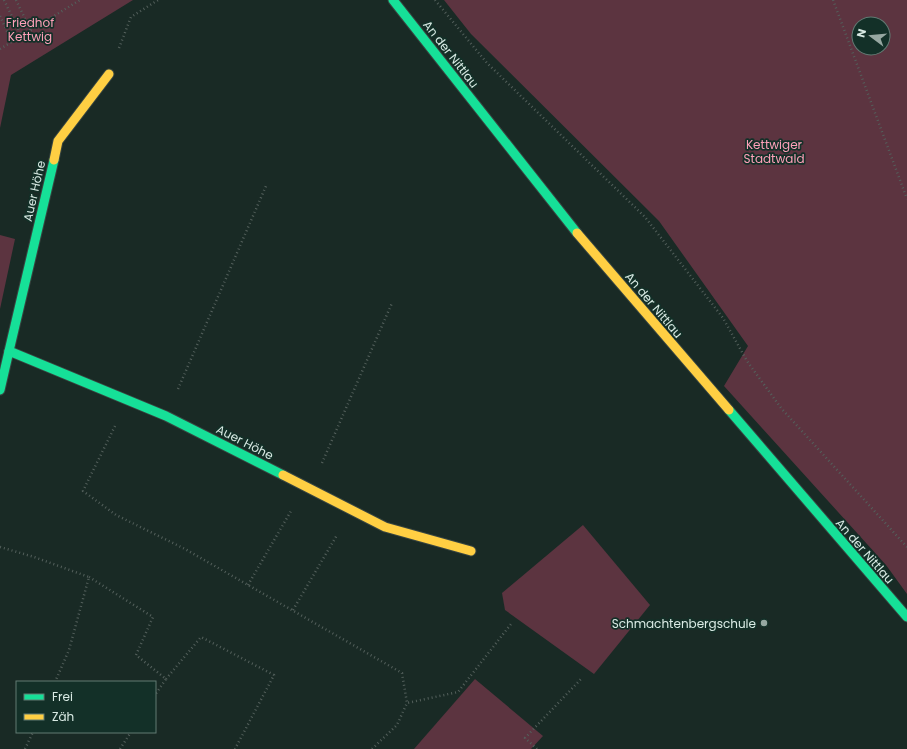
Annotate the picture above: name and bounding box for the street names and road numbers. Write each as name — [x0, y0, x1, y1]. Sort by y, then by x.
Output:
street label: An der Nittlau — [419, 17, 483, 91]
street label: Auer Höhe — [19, 159, 49, 223]
street label: An der Nittlau — [621, 268, 687, 342]
street label: Auer Höhe — [214, 420, 276, 464]
street label: An der Nittlau — [832, 515, 898, 587]

